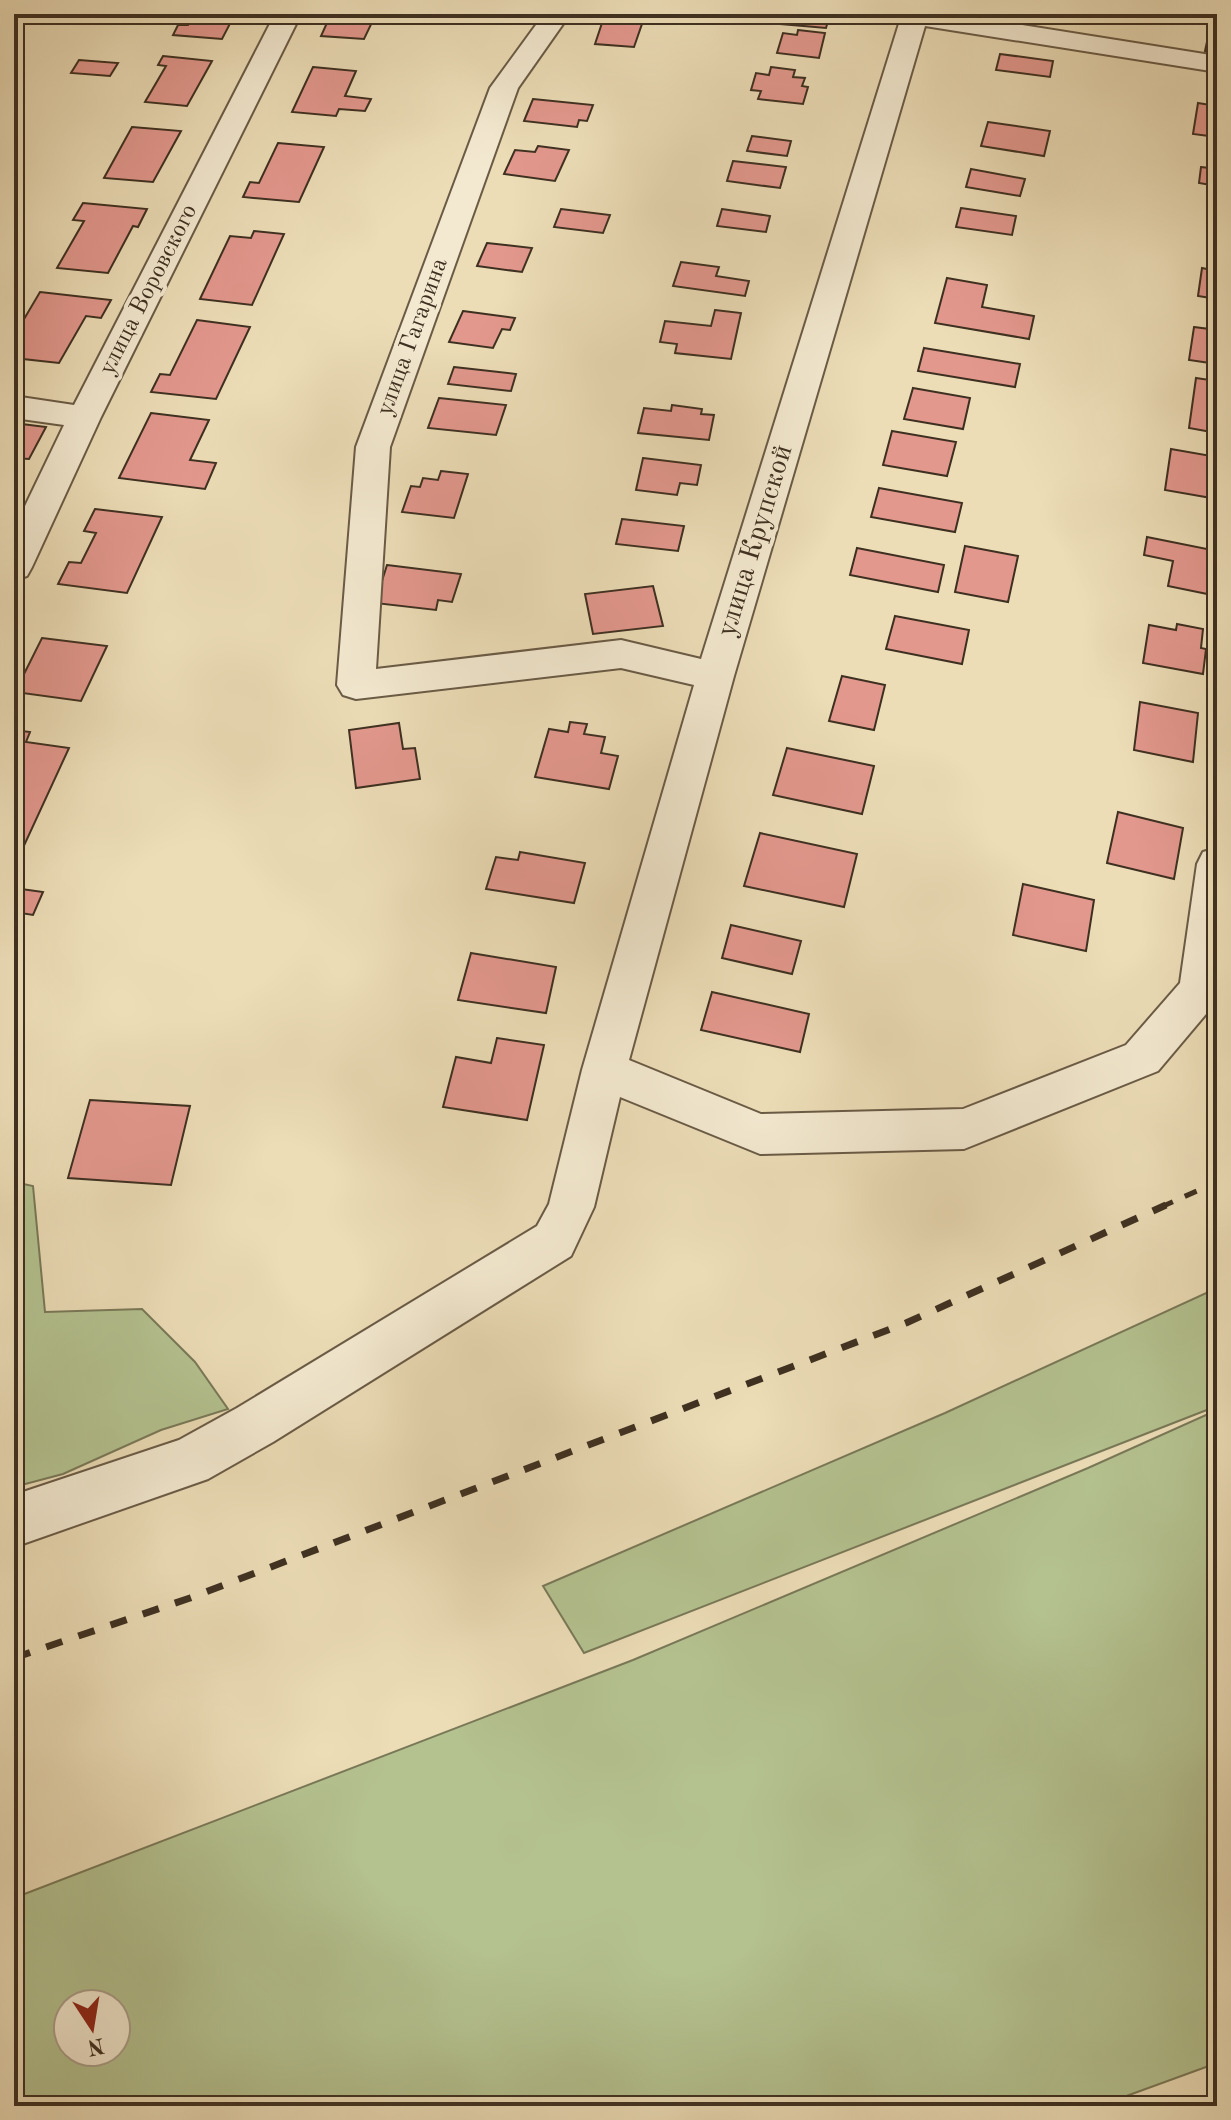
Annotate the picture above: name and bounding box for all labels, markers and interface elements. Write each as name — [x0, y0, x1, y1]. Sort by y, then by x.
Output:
street label: улица Воровского — [96, 201, 202, 379]
street label: улица Гагарина — [373, 255, 453, 419]
street label: улица Крупской — [714, 442, 798, 640]
north arrow — [52, 1988, 132, 2068]
text: N — [85, 2033, 106, 2058]

